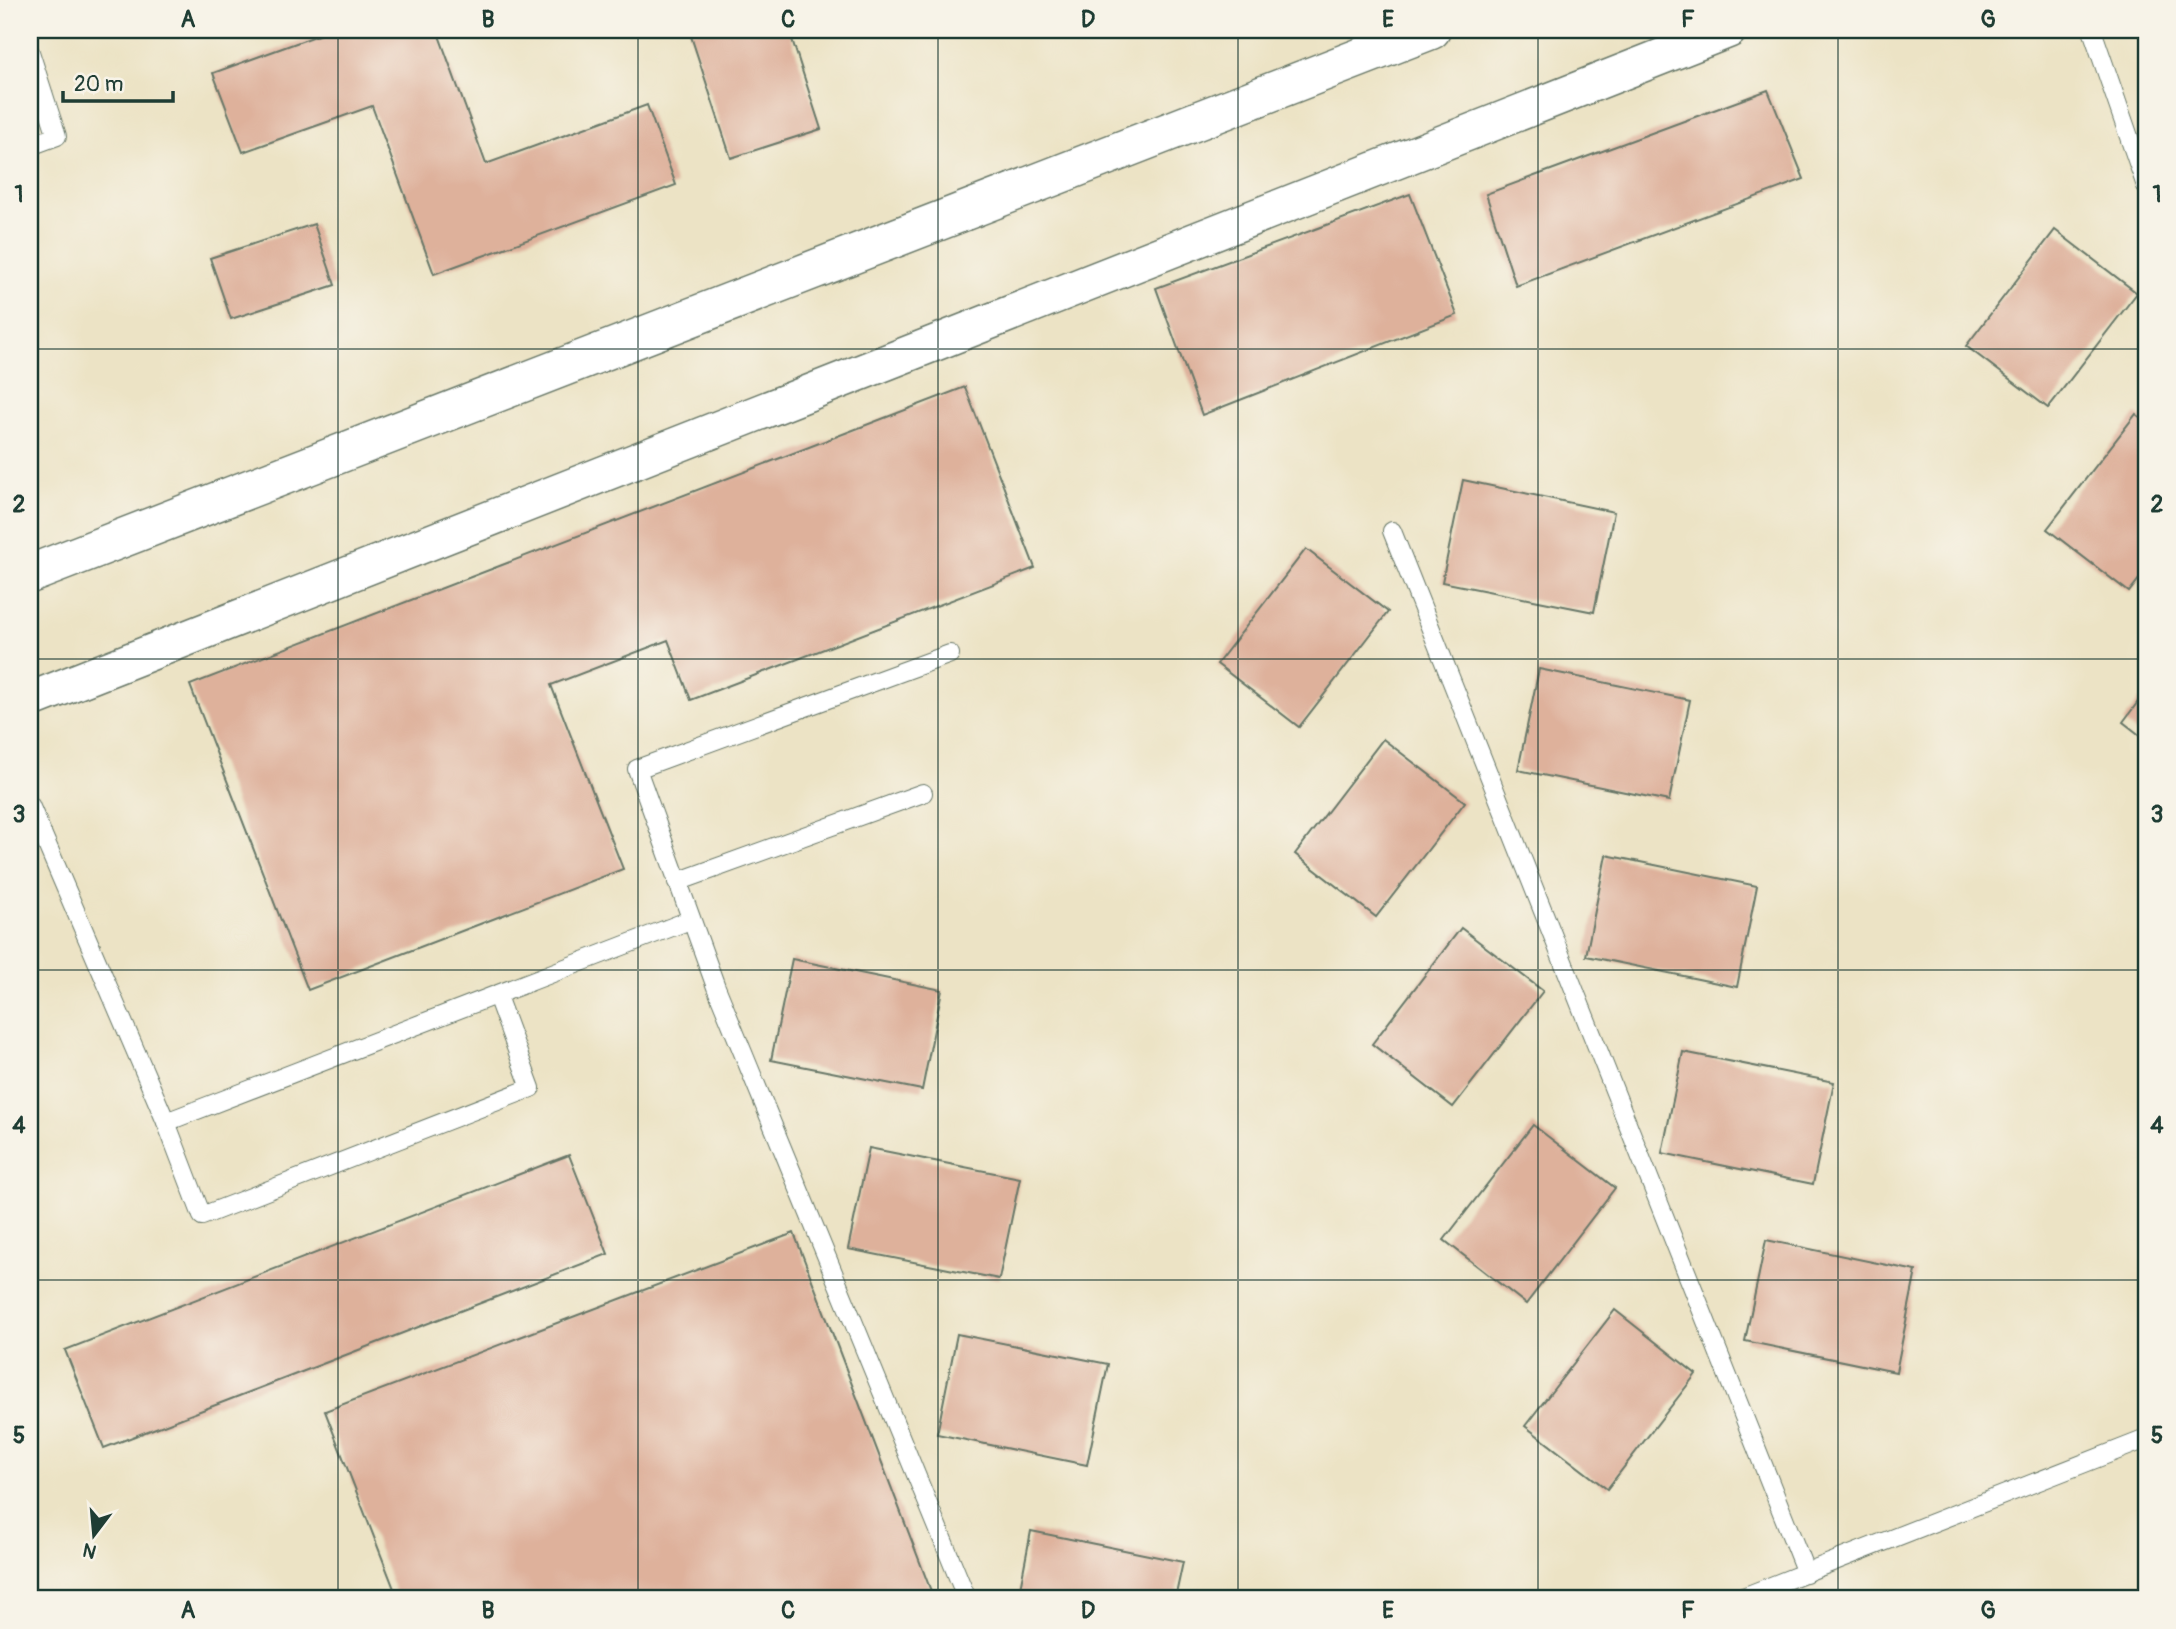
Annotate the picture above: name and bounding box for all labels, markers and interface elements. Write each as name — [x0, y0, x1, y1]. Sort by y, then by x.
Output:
text: A — [181, 5, 196, 34]
text: B — [481, 5, 495, 34]
text: C — [781, 5, 795, 34]
text: D — [1081, 5, 1095, 34]
text: E — [1382, 5, 1394, 34]
text: F — [1681, 5, 1695, 34]
text: G — [1980, 5, 1996, 34]
scale bar — [63, 60, 173, 104]
text: 20 m — [74, 71, 123, 98]
text: 1 — [15, 180, 24, 209]
text: 1 — [2153, 180, 2162, 209]
text: 2 — [13, 490, 26, 519]
text: 2 — [2151, 490, 2164, 519]
text: 3 — [13, 800, 25, 829]
text: 3 — [2151, 800, 2163, 829]
text: 4 — [12, 1111, 26, 1140]
text: 4 — [2150, 1111, 2164, 1140]
text: 5 — [13, 1421, 25, 1450]
text: 5 — [2151, 1421, 2163, 1450]
north arrow — [60, 1500, 130, 1570]
text: N — [80, 1537, 99, 1564]
text: A — [181, 1596, 196, 1625]
text: B — [481, 1596, 495, 1625]
text: C — [781, 1596, 795, 1625]
text: D — [1081, 1596, 1095, 1625]
text: E — [1382, 1596, 1394, 1625]
text: F — [1681, 1596, 1695, 1625]
text: G — [1980, 1596, 1996, 1625]

